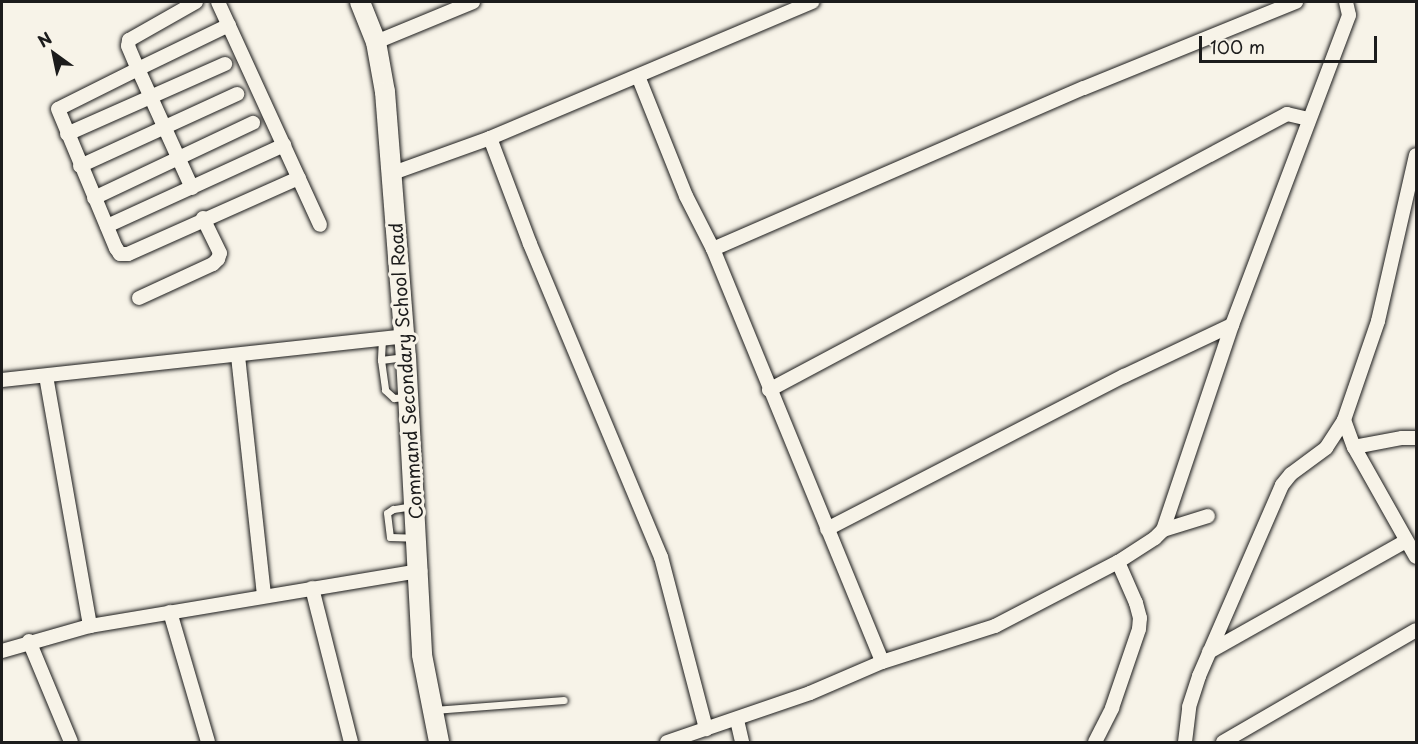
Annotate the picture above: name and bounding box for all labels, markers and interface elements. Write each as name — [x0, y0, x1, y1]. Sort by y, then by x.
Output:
north arrow — [24, 24, 84, 84]
scale bar — [1202, 24, 1380, 62]
text: N — [32, 25, 56, 52]
text: 100 m — [1210, 33, 1265, 60]
street label: Command Secondary School Road — [385, 221, 427, 521]

